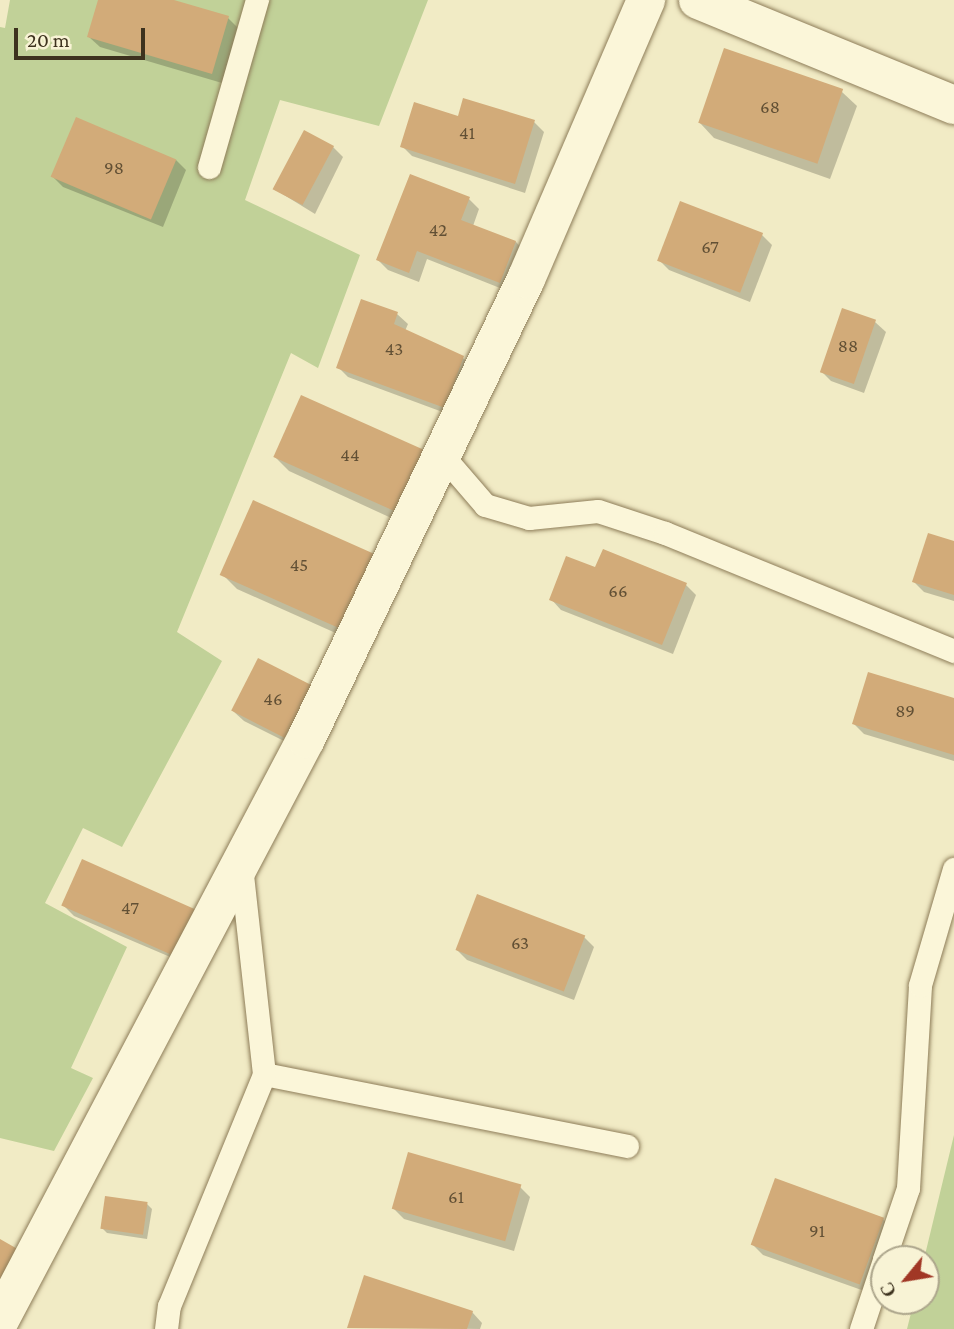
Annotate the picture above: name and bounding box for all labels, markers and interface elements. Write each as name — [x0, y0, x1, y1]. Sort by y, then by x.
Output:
scale bar — [18, 14, 149, 58]
text: 20 m — [27, 28, 70, 52]
house number: 68 — [760, 96, 780, 118]
house number: 41 — [459, 122, 475, 144]
house number: 98 — [104, 157, 124, 179]
house number: 42 — [429, 219, 447, 241]
house number: 67 — [701, 236, 719, 258]
house number: 88 — [838, 335, 858, 357]
house number: 43 — [385, 338, 403, 360]
house number: 44 — [340, 444, 360, 466]
house number: 45 — [290, 554, 308, 576]
house number: 66 — [608, 580, 628, 602]
house number: 46 — [263, 688, 283, 710]
house number: 89 — [895, 700, 915, 722]
house number: 47 — [121, 897, 139, 919]
house number: 63 — [511, 932, 529, 954]
house number: 61 — [448, 1186, 464, 1208]
house number: 91 — [809, 1220, 825, 1242]
north arrow — [870, 1245, 940, 1315]
text: С — [876, 1279, 901, 1301]

